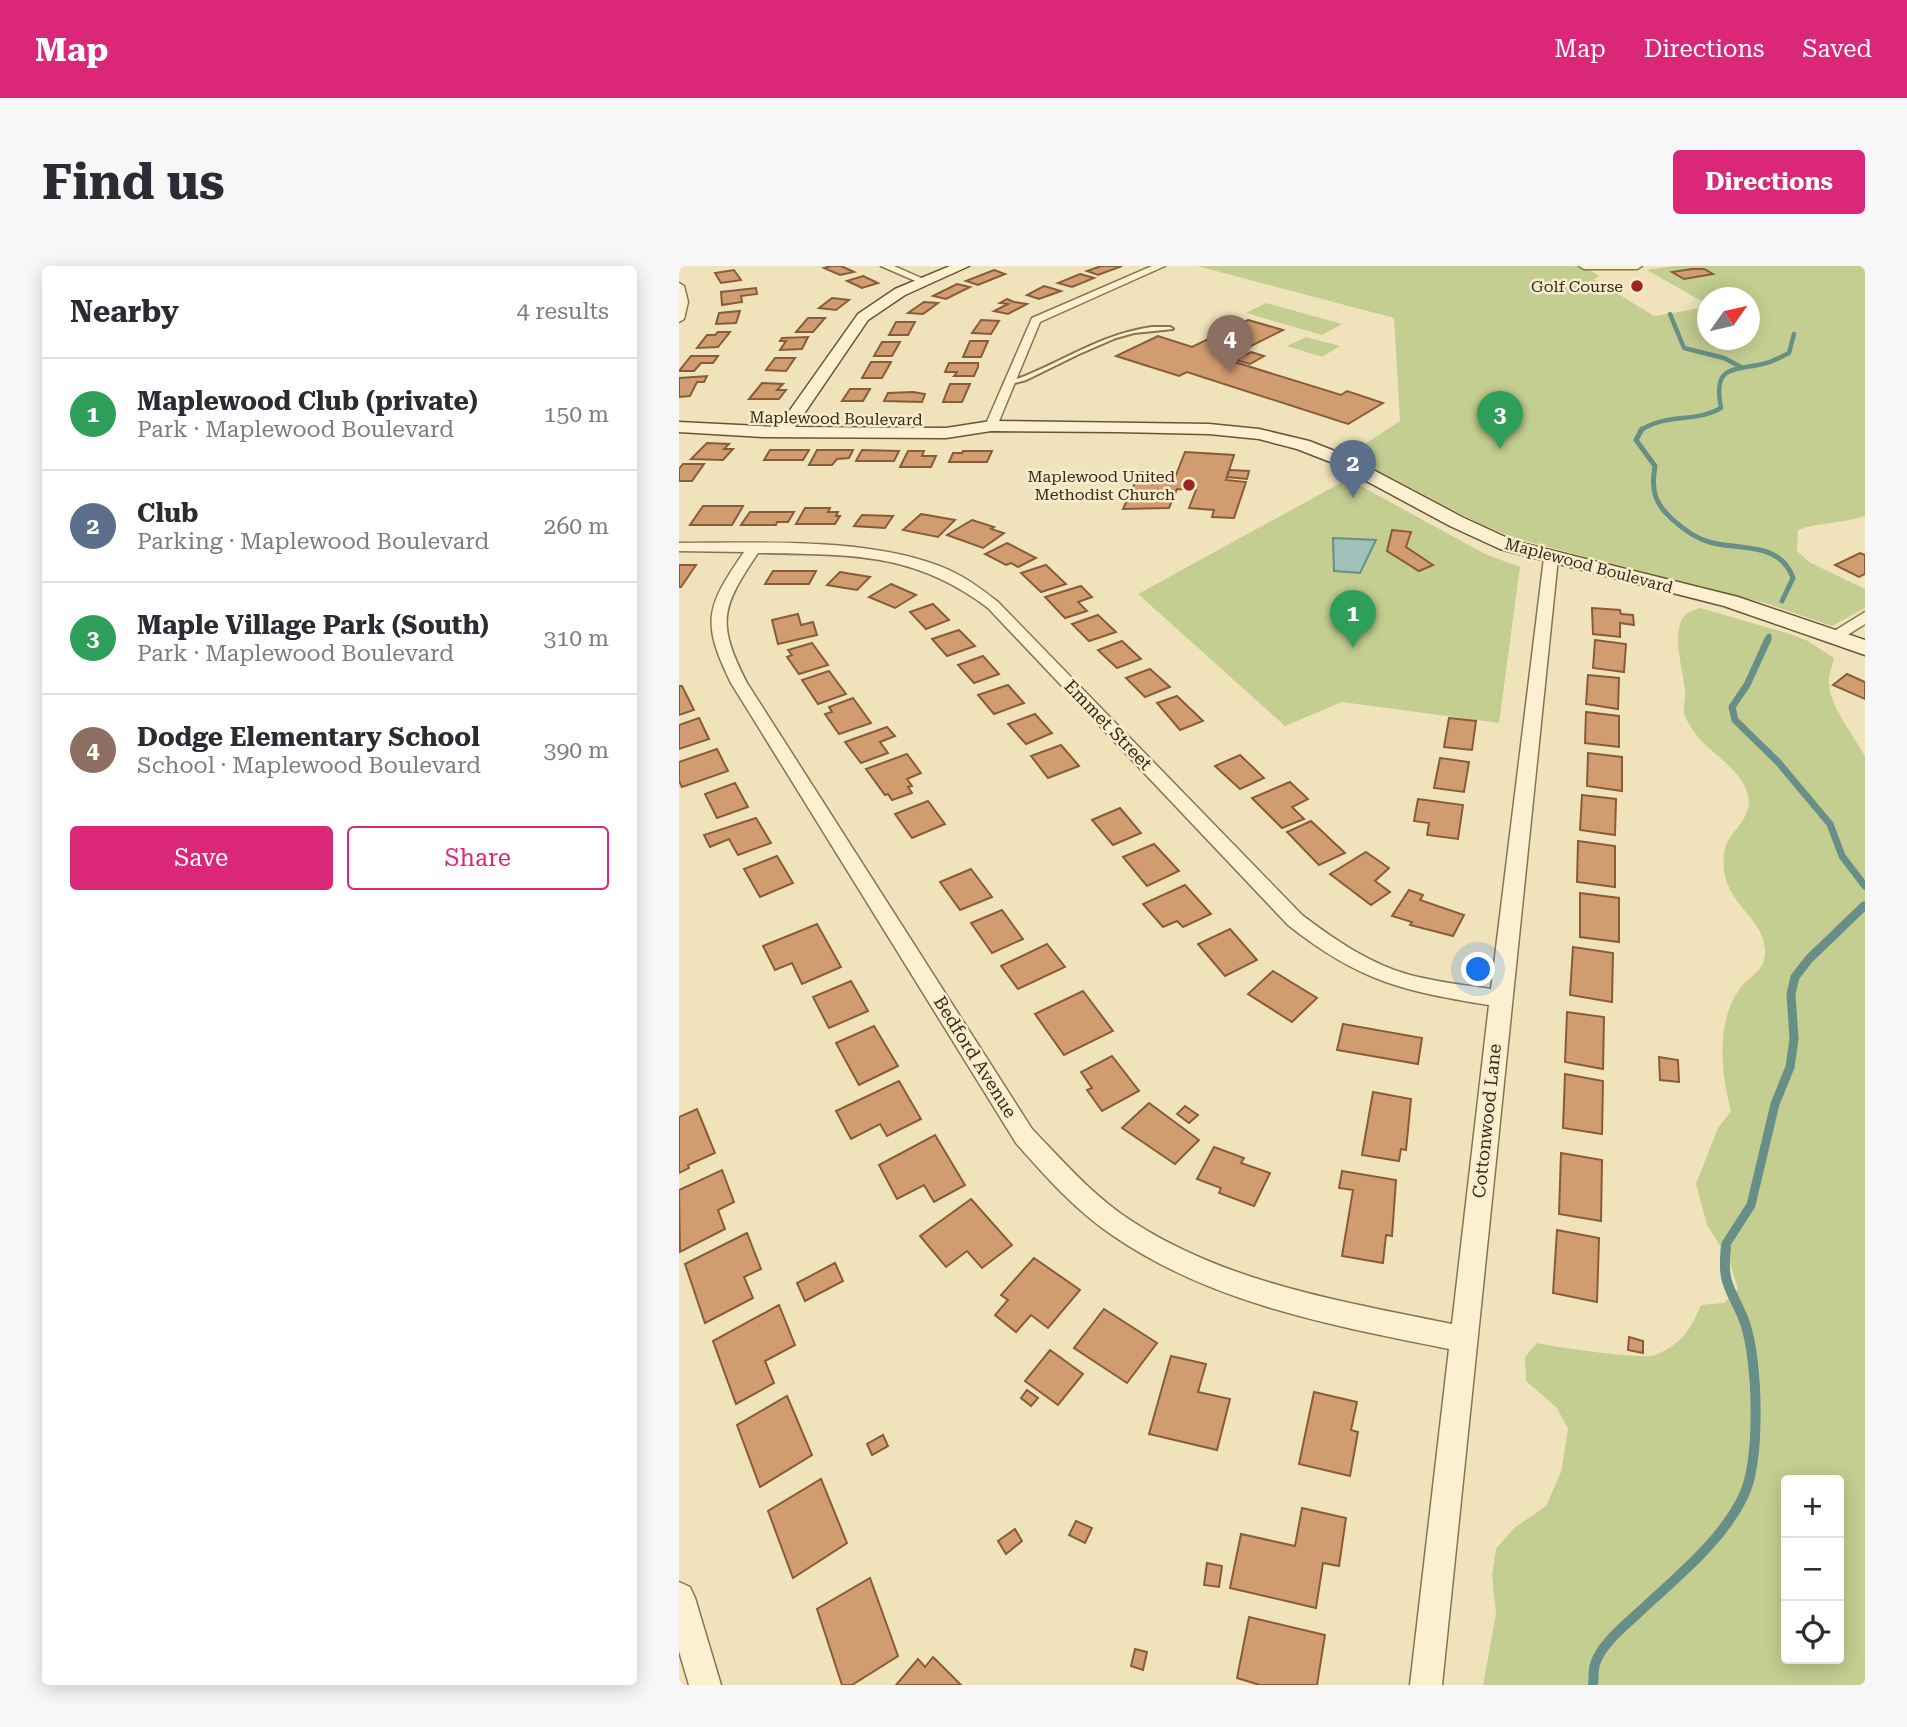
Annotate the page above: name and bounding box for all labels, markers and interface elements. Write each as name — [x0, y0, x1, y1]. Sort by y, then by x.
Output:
text: Map — [35, 30, 109, 69]
text: Map — [1554, 35, 1606, 63]
text: Directions — [1644, 35, 1764, 63]
text: Saved — [1802, 35, 1872, 63]
button: Directions — [1673, 150, 1865, 214]
text: Find us — [42, 154, 225, 211]
place label: Golf Course — [1531, 277, 1623, 296]
marker: Golf Course — [1629, 278, 1645, 294]
north arrow — [1697, 287, 1760, 350]
text: Nearby — [70, 294, 179, 329]
text: 4 results — [517, 298, 609, 325]
pin: 4 — [1207, 315, 1253, 373]
text: Maplewood Club (private) — [137, 386, 478, 416]
pin: 3 — [1477, 391, 1523, 449]
text: 1 — [87, 401, 99, 428]
text: 150 m — [544, 401, 609, 428]
street label: Maplewood Boulevard — [749, 407, 923, 430]
text: Park · Maplewood Boulevard — [137, 416, 454, 443]
pin: 2 — [1330, 440, 1376, 498]
place label: Maplewood United Methodist Church — [1027, 467, 1175, 504]
marker: Maplewood United Methodist Church — [1181, 477, 1197, 493]
text: Club — [137, 498, 199, 528]
text: 2 — [87, 513, 99, 540]
text: 260 m — [544, 513, 609, 540]
text: Parking · Maplewood Boulevard — [137, 528, 489, 555]
street label: Maplewood Boulevard — [1503, 534, 1675, 597]
pin: 1 — [1330, 590, 1376, 648]
text: Maple Village Park (South) — [137, 610, 489, 640]
text: 3 — [87, 625, 99, 652]
text: 310 m — [544, 625, 609, 652]
text: Park · Maplewood Boulevard — [137, 640, 454, 667]
street label: Emmet Street — [1060, 675, 1157, 774]
text: Dodge Elementary School — [137, 722, 480, 752]
text: 4 — [87, 737, 99, 764]
text: 390 m — [544, 737, 609, 764]
text: School · Maplewood Boulevard — [137, 752, 481, 779]
button: Save — [70, 826, 333, 890]
button: Share — [347, 826, 609, 890]
your location — [1461, 952, 1495, 986]
street label: Bedford Avenue — [930, 992, 1021, 1122]
street label: Cottonwood Lane — [1468, 1043, 1505, 1199]
map controls — [1781, 1475, 1844, 1664]
button: + — [1781, 1475, 1844, 1538]
button: − — [1781, 1538, 1844, 1601]
button: locate — [1781, 1601, 1844, 1664]

